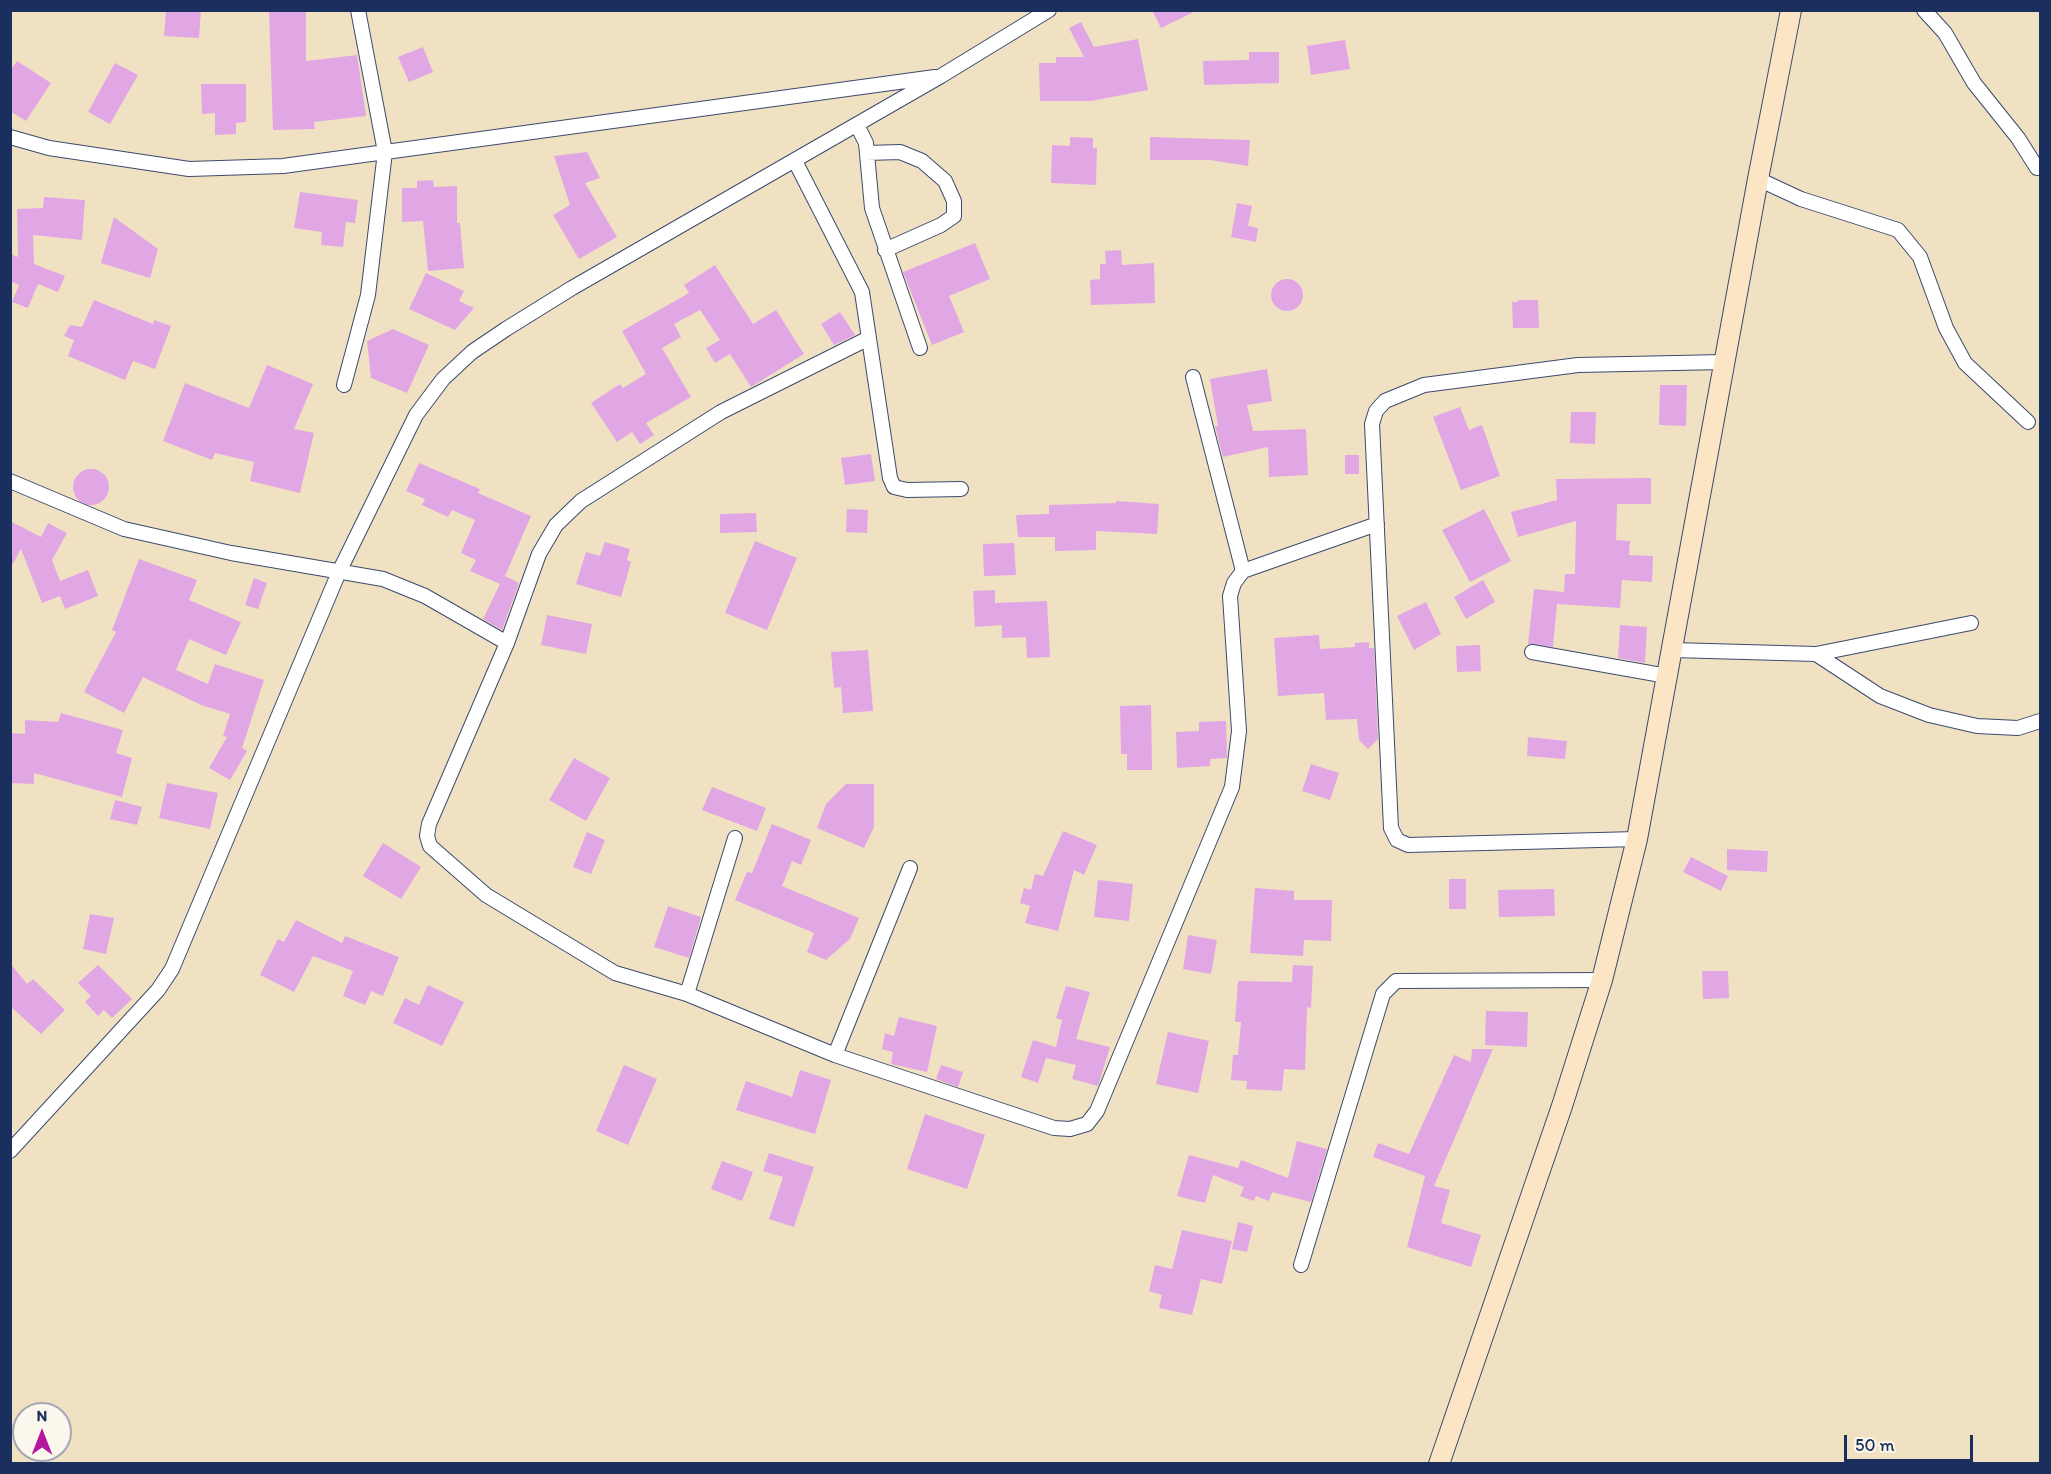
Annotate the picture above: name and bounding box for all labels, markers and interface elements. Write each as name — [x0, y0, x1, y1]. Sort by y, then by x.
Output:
north arrow — [12, 1402, 72, 1462]
text: N — [37, 1406, 47, 1425]
scale bar — [1847, 1423, 1976, 1461]
text: 50 m — [1855, 1434, 1895, 1456]

